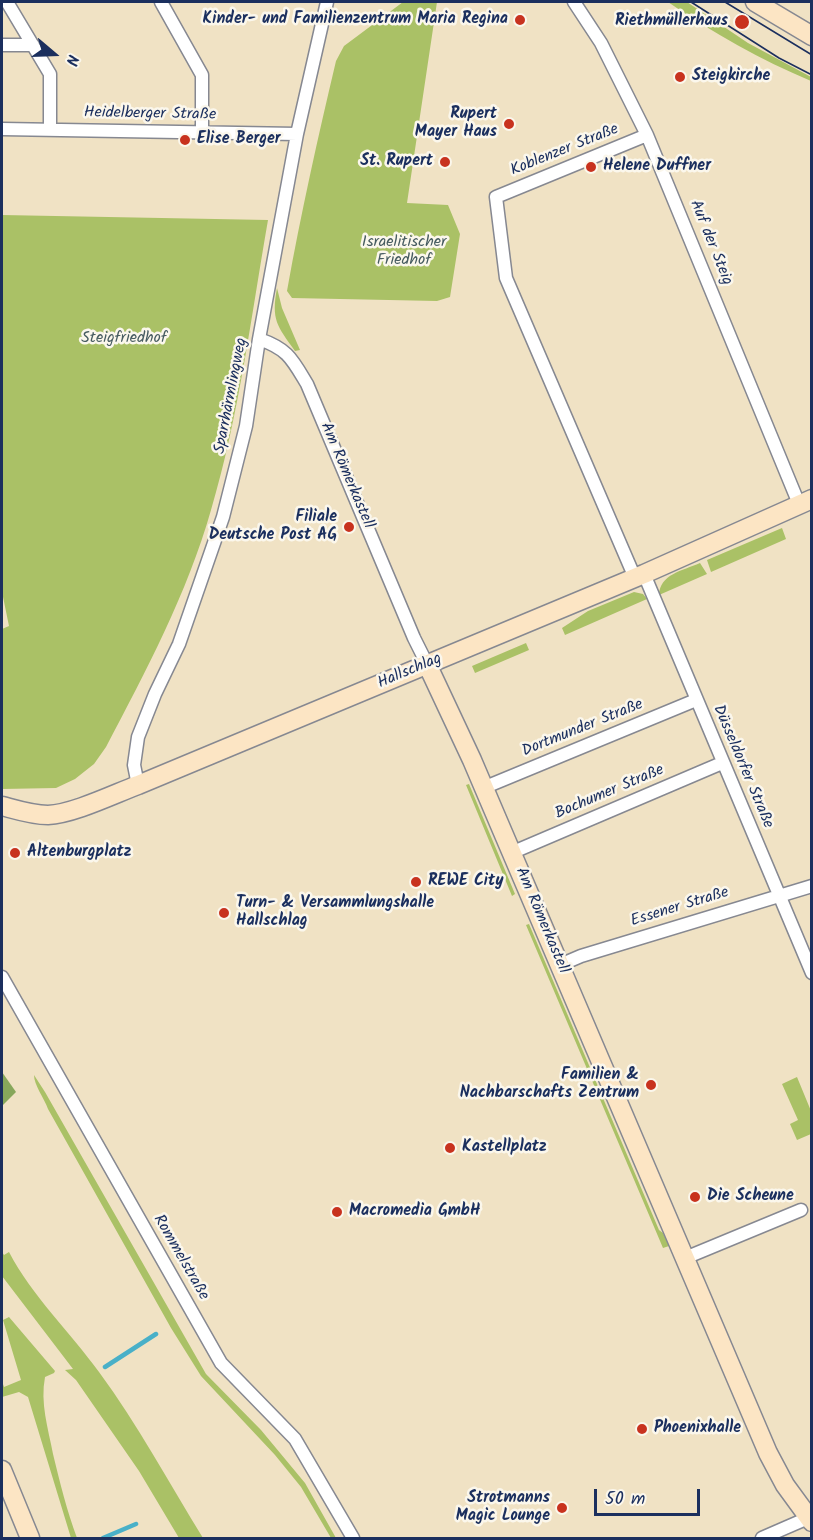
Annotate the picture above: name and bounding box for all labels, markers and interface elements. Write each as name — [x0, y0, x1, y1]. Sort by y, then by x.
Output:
place label: Kinder- und Familienzentrum Maria Regina — [203, 10, 508, 30]
place label: Riethmüllerhaus — [615, 12, 728, 32]
marker: Kinder- und Familienzentrum Maria Regina — [513, 13, 527, 27]
marker: Riethmüllerhaus — [733, 13, 751, 31]
north arrow — [24, 24, 84, 84]
text: N — [58, 51, 85, 69]
place label: Steigkirche — [692, 67, 770, 87]
marker: Steigkirche — [673, 70, 687, 84]
street label: Heidelberger Straße — [84, 104, 216, 126]
place label: Rupert Mayer Haus — [415, 105, 497, 143]
marker: Rupert Mayer Haus — [502, 117, 516, 131]
street label: Koblenzer Straße — [508, 121, 622, 181]
place label: Elise Berger — [197, 130, 281, 150]
marker: Elise Berger — [178, 133, 192, 147]
place label: St. Rupert — [360, 152, 433, 172]
marker: St. Rupert — [438, 155, 452, 169]
place label: Helene Duffner — [603, 157, 711, 177]
marker: Helene Duffner — [584, 160, 598, 174]
street label: Auf der Steig — [684, 198, 736, 288]
park label: Israelitischer Friedhof — [362, 233, 446, 271]
park label: Steigfriedhof — [81, 329, 167, 349]
street label: Sparrhärmlingweg — [211, 336, 253, 456]
street label: Am Römerkastell — [315, 420, 377, 532]
place label: Filiale Deutsche Post AG — [209, 508, 337, 546]
marker: Filiale Deutsche Post AG — [342, 520, 356, 534]
street label: Hallschlag — [375, 650, 445, 694]
street label: Dortmunder Straße — [520, 696, 646, 762]
street label: Düsseldorfer Straße — [707, 702, 777, 832]
street label: Bochumer Straße — [553, 761, 667, 825]
place label: Altenburgplatz — [27, 843, 131, 863]
marker: Altenburgplatz — [8, 846, 22, 860]
street label: Am Römerkastell — [510, 865, 572, 977]
place label: REWE City — [428, 872, 504, 892]
marker: REWE City — [409, 875, 423, 889]
street label: Essener Straße — [629, 884, 731, 932]
place label: Turn- & Versammlungshalle Hallschlag — [236, 894, 434, 932]
marker: Turn- & Versammlungshalle Hallschlag — [217, 906, 231, 920]
place label: Familien & Nachbarschafts Zentrum — [460, 1066, 639, 1104]
marker: Familien & Nachbarschafts Zentrum — [644, 1078, 658, 1092]
place label: Kastellplatz — [462, 1138, 547, 1158]
marker: Kastellplatz — [443, 1141, 457, 1155]
place label: Die Scheune — [707, 1187, 794, 1207]
marker: Die Scheune — [688, 1190, 702, 1204]
place label: Macromedia GmbH — [349, 1202, 480, 1222]
marker: Macromedia GmbH — [330, 1205, 344, 1219]
street label: Rommelstraße — [148, 1212, 212, 1304]
place label: Phoenixhalle — [654, 1419, 741, 1439]
marker: Phoenixhalle — [635, 1422, 649, 1436]
scale bar — [597, 1477, 704, 1515]
text: 50 m — [605, 1485, 645, 1514]
place label: Strotmanns Magic Lounge — [456, 1489, 550, 1527]
marker: Strotmanns Magic Lounge — [555, 1501, 569, 1515]

